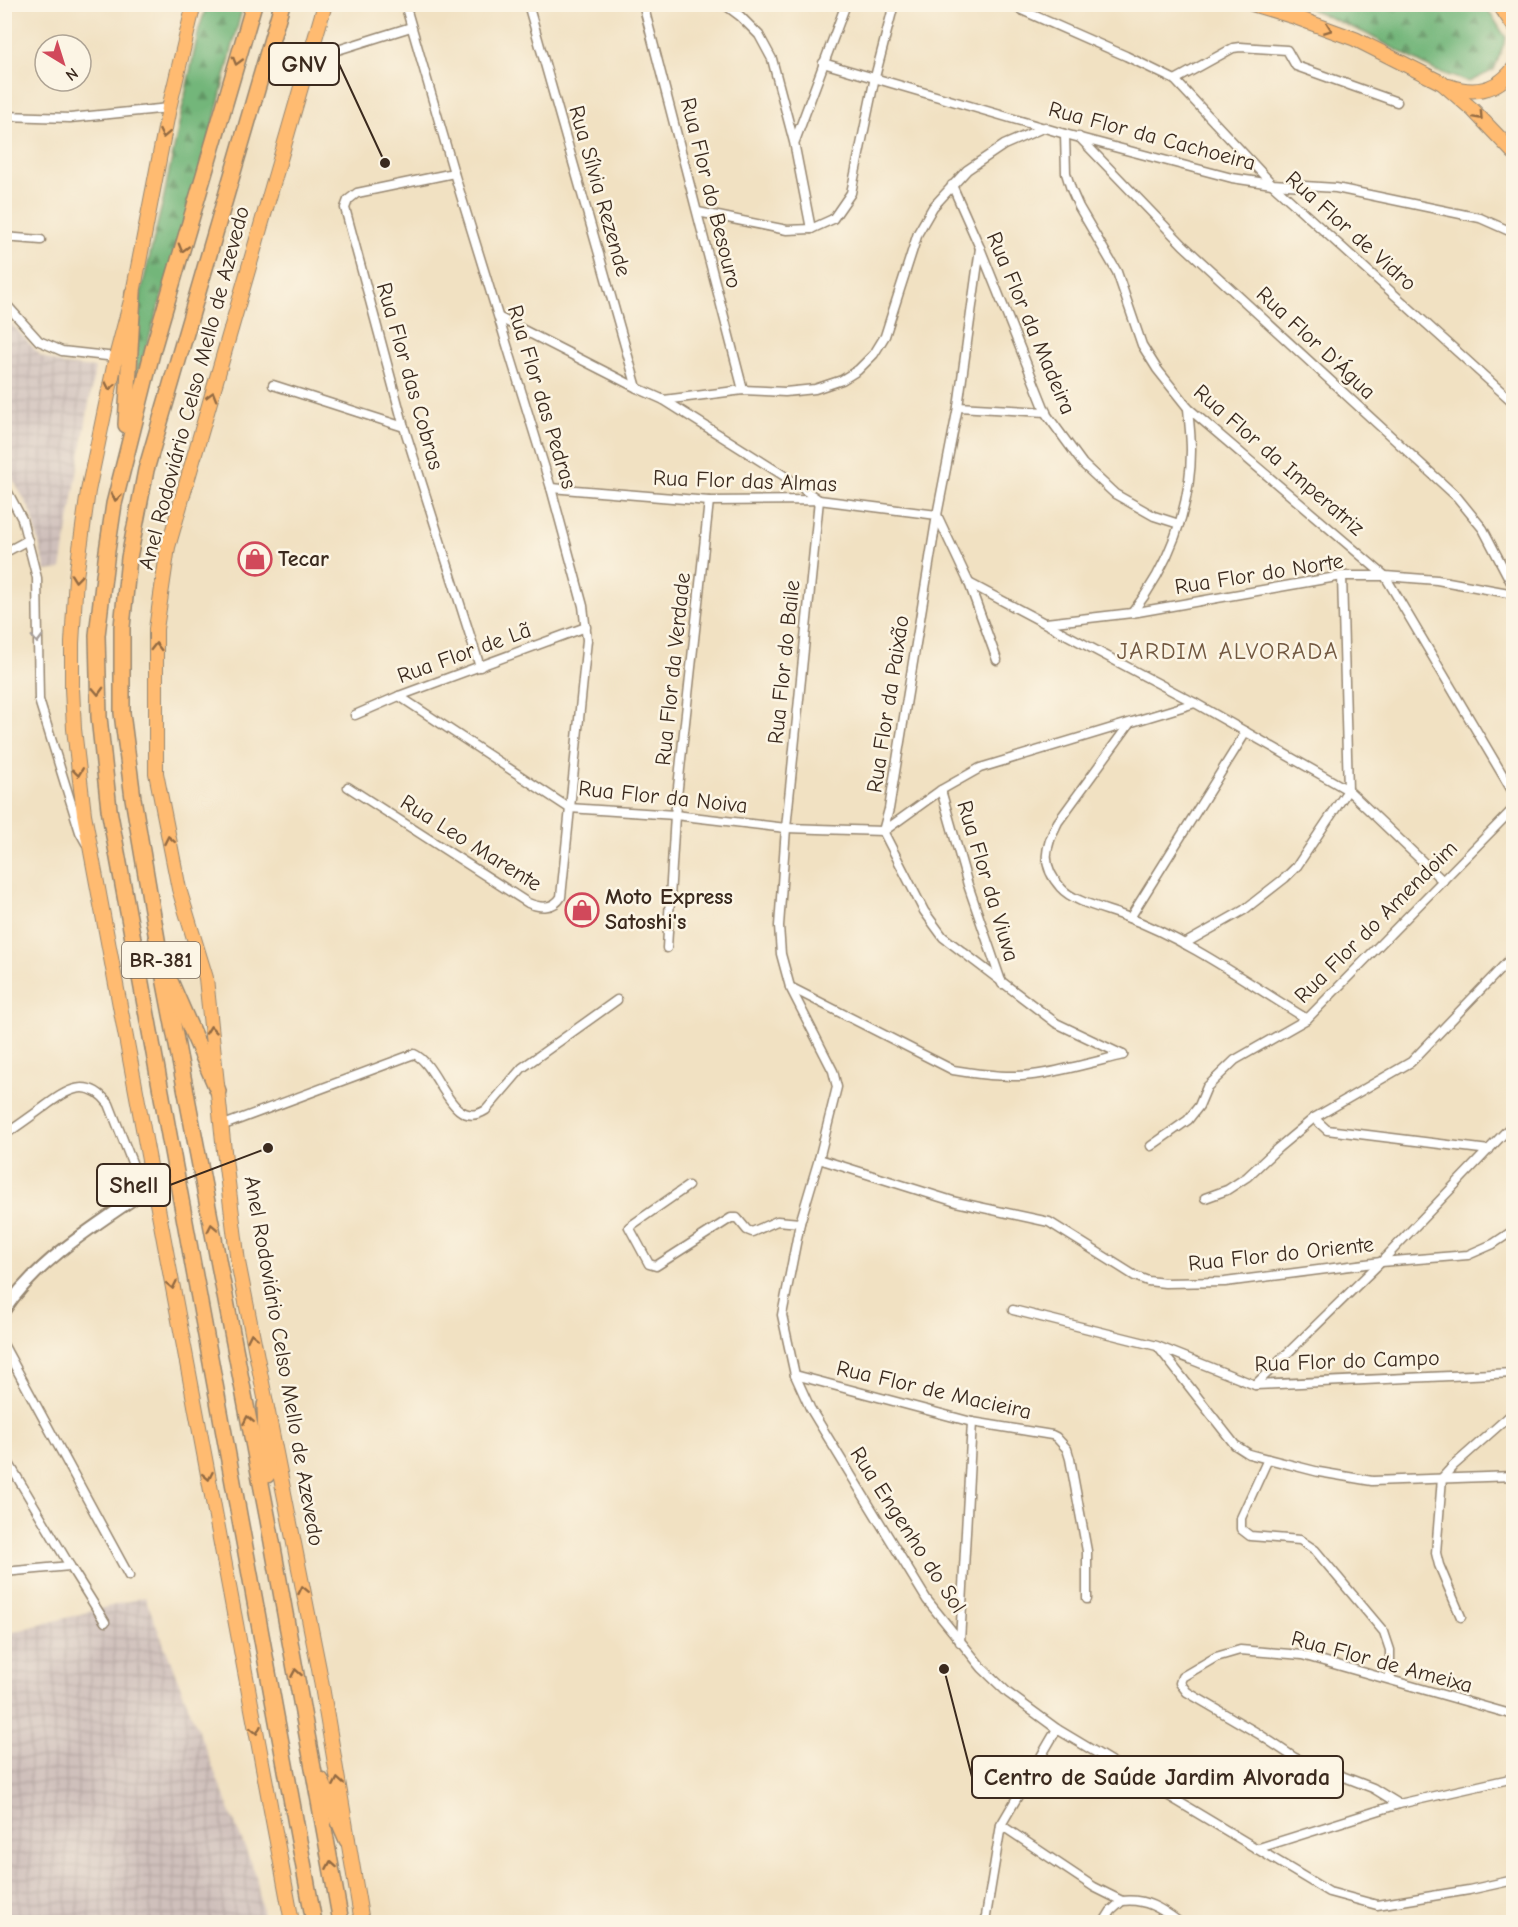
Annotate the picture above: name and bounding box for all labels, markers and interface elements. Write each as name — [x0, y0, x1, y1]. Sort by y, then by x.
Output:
one-way arrow — [1322, 22, 1333, 34]
north arrow — [33, 33, 93, 93]
callout: GNV — [269, 43, 339, 85]
text: GNV — [281, 50, 327, 78]
one-way arrow — [232, 55, 244, 66]
text: N — [62, 64, 81, 84]
street label: Rua Flor do Besouro — [675, 95, 747, 291]
street label: Rua Flor da Cachoeira — [1046, 96, 1258, 176]
street label: Rua Sílvia Rezende — [563, 102, 637, 280]
one-way arrow — [1472, 110, 1483, 120]
one-way arrow — [158, 129, 171, 139]
street label: Rua Flor de Vidro — [1280, 166, 1422, 296]
street label: Anel Rodoviário Celso Mello de Azevedo — [133, 203, 255, 573]
street label: Rua Flor da Madeira — [981, 228, 1081, 418]
one-way arrow — [178, 242, 190, 253]
street label: Rua Flor das Cobras — [371, 279, 449, 473]
street label: Rua Flor D'Água — [1251, 281, 1381, 405]
street label: Rua Flor das Pedras — [502, 302, 582, 492]
street label: Rua Flor da Imperatriz — [1188, 379, 1370, 541]
one-way arrow — [104, 381, 117, 391]
one-way arrow — [205, 391, 217, 402]
street label: Rua Flor das Almas — [653, 465, 837, 497]
one-way arrow — [110, 492, 123, 502]
shop icon: Tecar — [237, 541, 273, 577]
place label: Tecar — [278, 546, 329, 572]
street label: Rua Flor do Norte — [1173, 548, 1345, 600]
street label: Rua Flor da Verdade — [650, 571, 696, 767]
one-way arrow — [70, 573, 83, 582]
street label: Rua Flor do Baile — [762, 579, 806, 745]
street label: Rua Flor da Paixão — [861, 613, 915, 795]
street label: Rua Flor de Lã — [394, 617, 534, 689]
one-way arrow — [31, 635, 43, 644]
district label: JARDIM ALVORADA — [1117, 637, 1339, 665]
one-way arrow — [150, 642, 162, 651]
one-way arrow — [92, 686, 105, 695]
one-way arrow — [72, 768, 84, 777]
street label: Rua Flor da Noiva — [577, 775, 749, 819]
street label: Rua Leo Marente — [396, 789, 546, 897]
street label: Rua Flor da Viuva — [951, 797, 1025, 965]
street label: Rua Flor do Amendoim — [1289, 835, 1463, 1009]
one-way arrow — [163, 836, 176, 846]
place label: Moto Express Satoshi's — [605, 884, 733, 935]
shop icon: Moto Express Satoshi's — [564, 892, 600, 928]
road number: BR-381 — [122, 942, 200, 978]
one-way arrow — [205, 1026, 218, 1035]
callout: Shell — [97, 1164, 170, 1206]
text: Shell — [110, 1171, 158, 1199]
street label: Anel Rodoviário Celso Mello de Azevedo — [239, 1174, 329, 1548]
one-way arrow — [206, 1223, 219, 1233]
street label: Rua Flor do Oriente — [1187, 1231, 1375, 1277]
one-way arrow — [165, 1279, 178, 1289]
one-way arrow — [246, 1333, 259, 1343]
street label: Rua Flor do Campo — [1254, 1345, 1440, 1377]
street label: Rua Flor de Macieira — [834, 1355, 1034, 1425]
one-way arrow — [242, 1415, 255, 1425]
street label: Rua Engenho do Sol — [844, 1442, 972, 1618]
one-way arrow — [202, 1472, 214, 1481]
one-way arrow — [297, 1586, 310, 1596]
street label: Rua Flor de Ameixa — [1289, 1625, 1475, 1699]
one-way arrow — [290, 1669, 302, 1678]
one-way arrow — [249, 1724, 262, 1734]
callout: Centro de Saúde Jardim Alvorada — [972, 1756, 1343, 1798]
text: Centro de Saúde Jardim Alvorada — [984, 1763, 1330, 1791]
one-way arrow — [332, 1778, 344, 1787]
one-way arrow — [325, 1860, 338, 1870]

